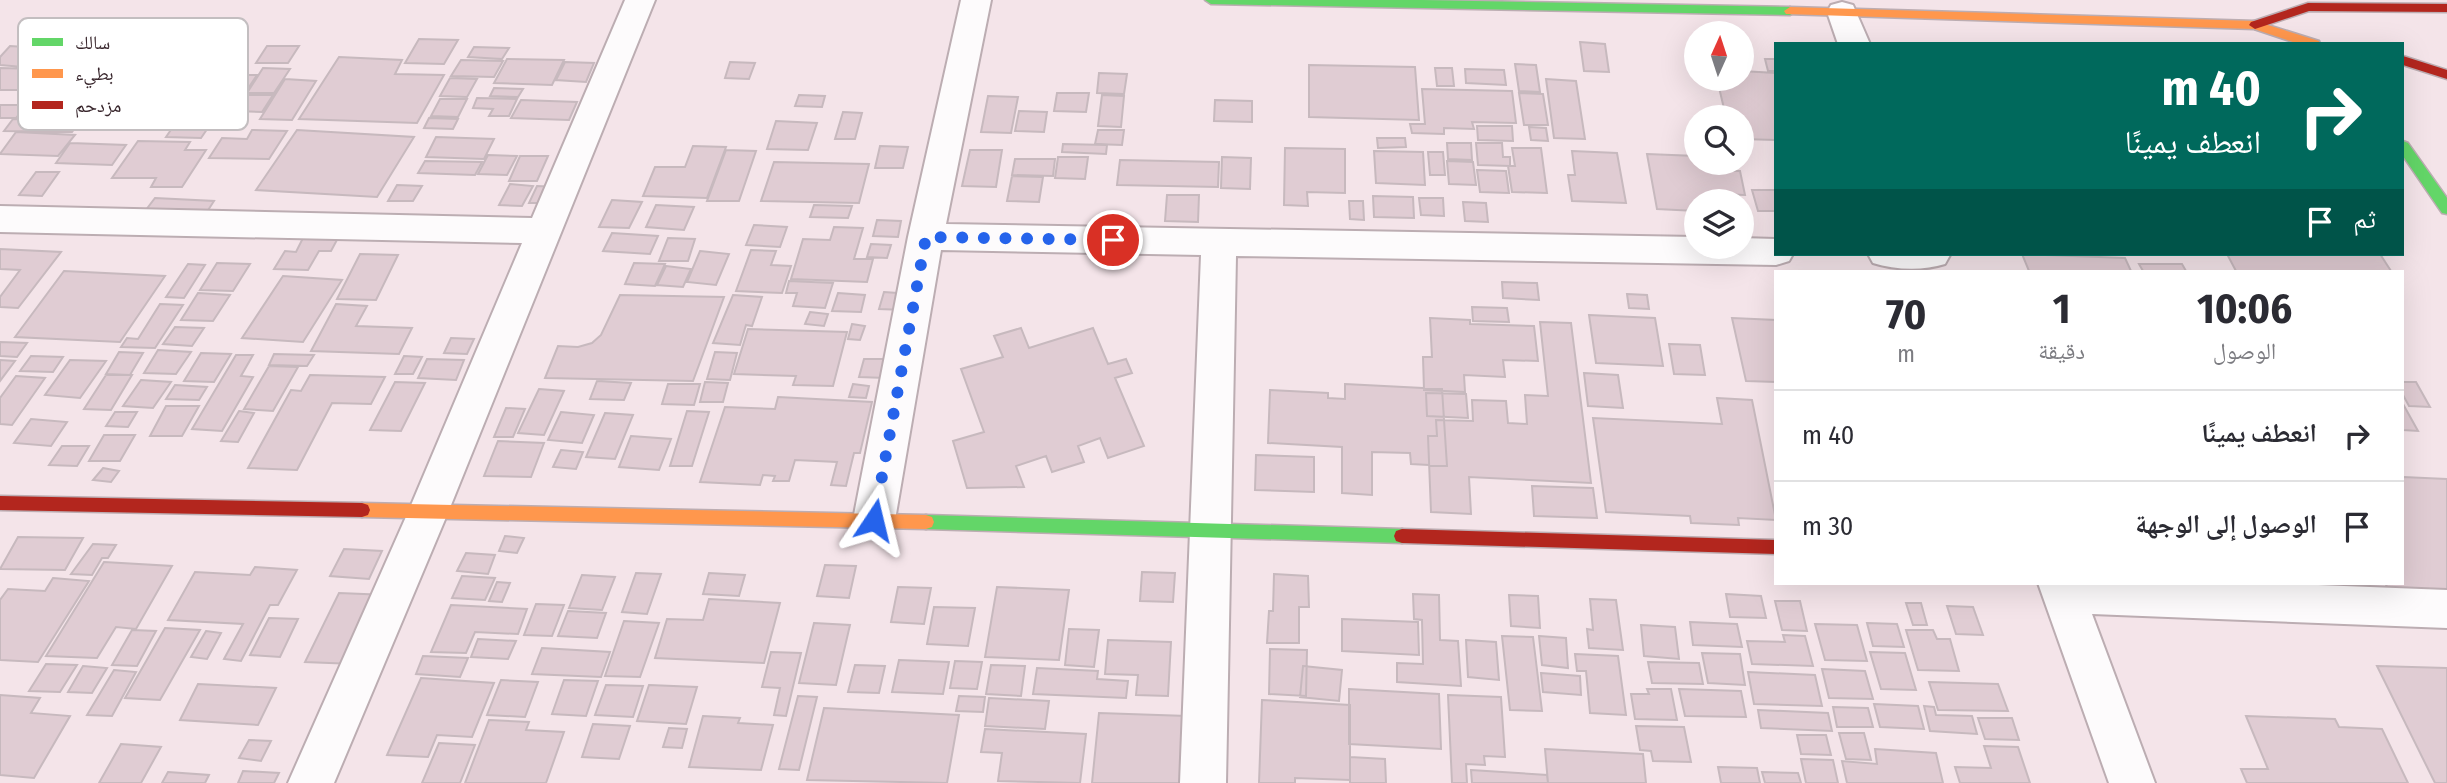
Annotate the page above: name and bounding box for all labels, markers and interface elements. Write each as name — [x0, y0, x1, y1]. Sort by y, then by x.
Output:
legend — [18, 18, 248, 130]
north arrow — [1684, 21, 1754, 91]
map controls — [1684, 21, 1754, 259]
text: سالك — [75, 31, 110, 54]
text: 40 m — [2161, 59, 2261, 118]
text: بطيء — [75, 62, 114, 89]
icon: right — [2285, 70, 2376, 161]
text: مزدحم — [75, 94, 121, 118]
button: search — [1684, 105, 1754, 175]
text: انعطف يمينًا — [2124, 123, 2261, 161]
button: layers — [1684, 189, 1754, 259]
icon: arrive — [2301, 203, 2339, 241]
text: ثم — [2353, 204, 2376, 235]
pin — [1083, 210, 1143, 270]
icon: arrive — [1094, 221, 1132, 259]
text: 1 — [2053, 284, 2071, 334]
text: 10:06 — [2197, 284, 2292, 334]
text: 70 — [1886, 290, 1926, 340]
text: دقيقة — [2038, 337, 2085, 365]
text: الوصول — [2213, 337, 2276, 365]
text: m — [1897, 340, 1915, 368]
icon: right — [2338, 417, 2376, 455]
text: انعطف يمينًا — [2201, 418, 2317, 449]
text: 40 m — [1802, 420, 1854, 451]
position arrow — [837, 483, 911, 557]
icon: arrive — [2338, 508, 2376, 546]
text: الوصول إلى الوجهة — [2135, 509, 2317, 540]
text: 30 m — [1802, 511, 1853, 542]

